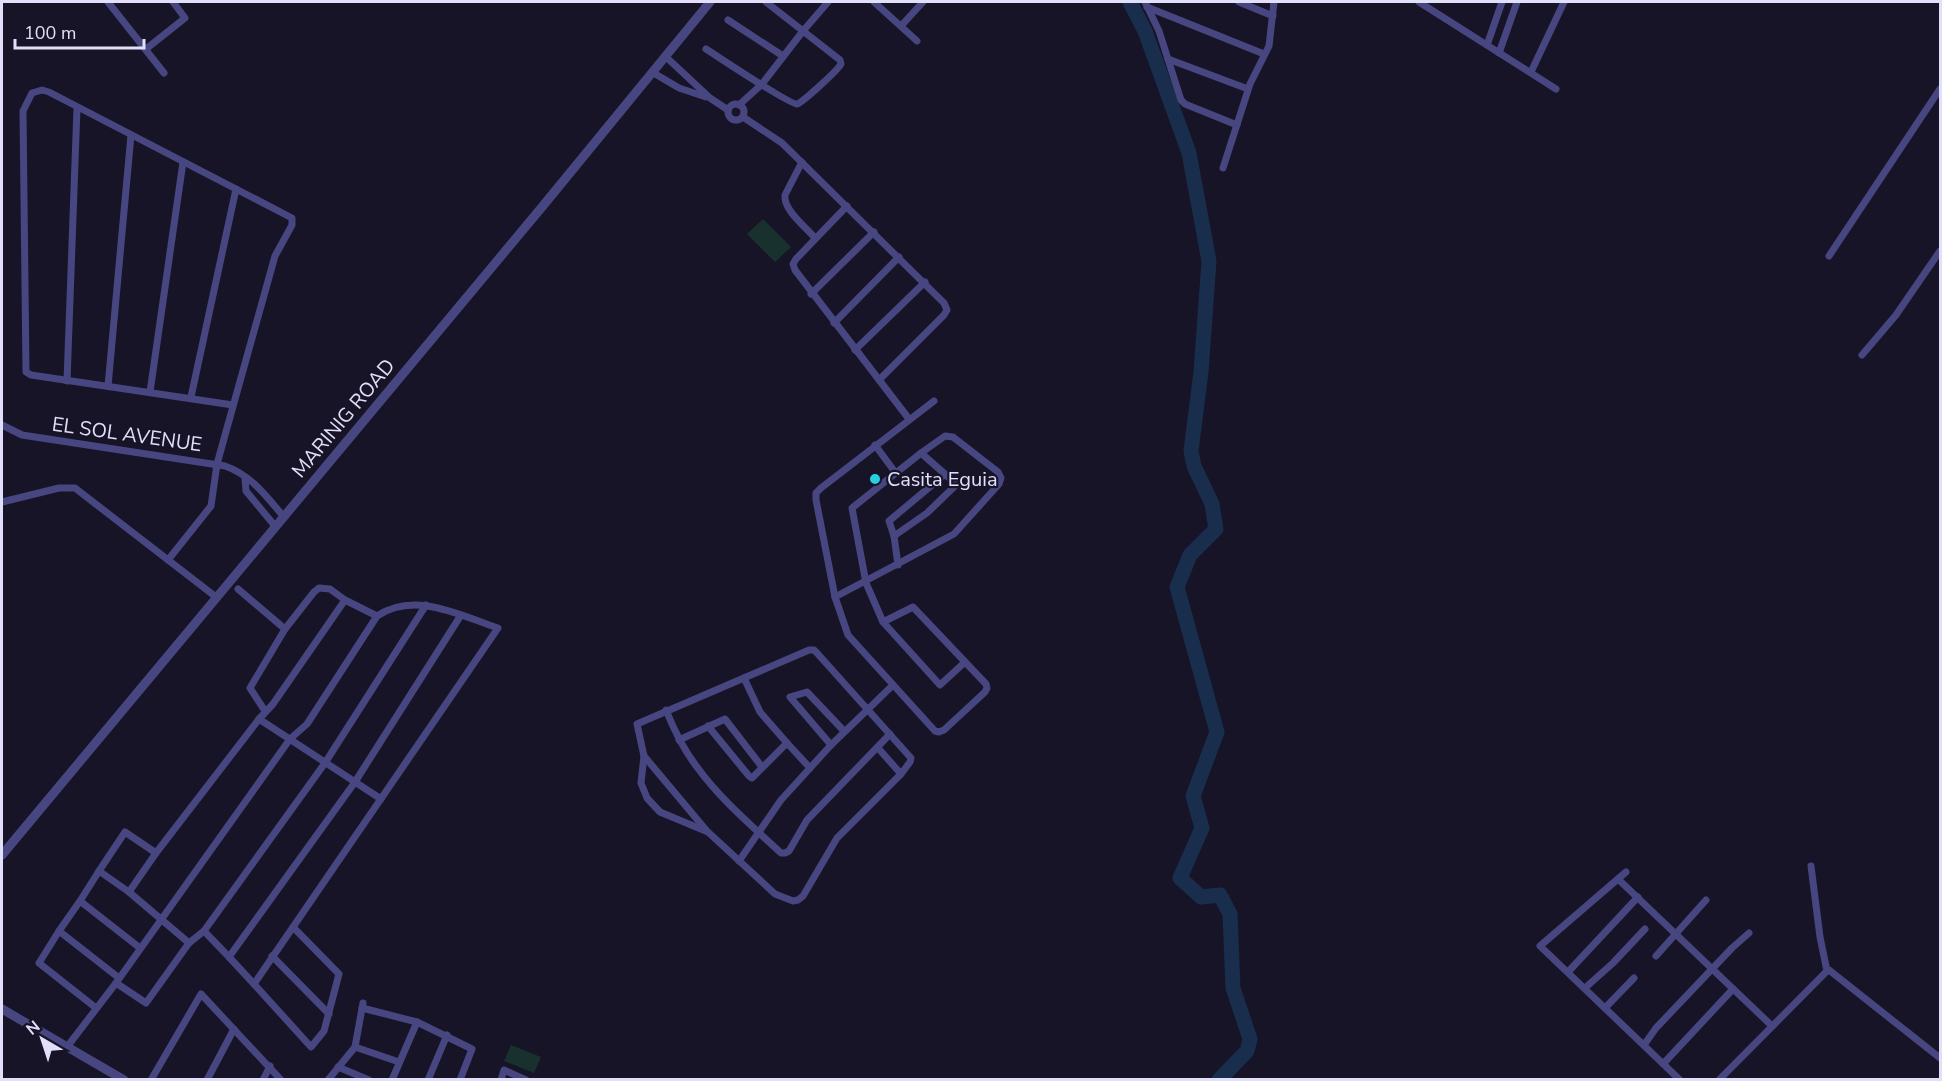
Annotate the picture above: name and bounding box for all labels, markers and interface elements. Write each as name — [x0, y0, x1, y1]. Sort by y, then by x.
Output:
scale bar — [15, 12, 144, 50]
text: 100 m — [24, 21, 76, 45]
street label: MARINIG ROAD — [286, 353, 401, 484]
street label: EL SOL AVENUE — [50, 411, 204, 458]
place label: Casita Eguia — [887, 466, 998, 493]
marker: Casita Eguia — [868, 472, 882, 486]
north arrow — [12, 1009, 72, 1069]
text: N — [22, 1016, 45, 1040]

